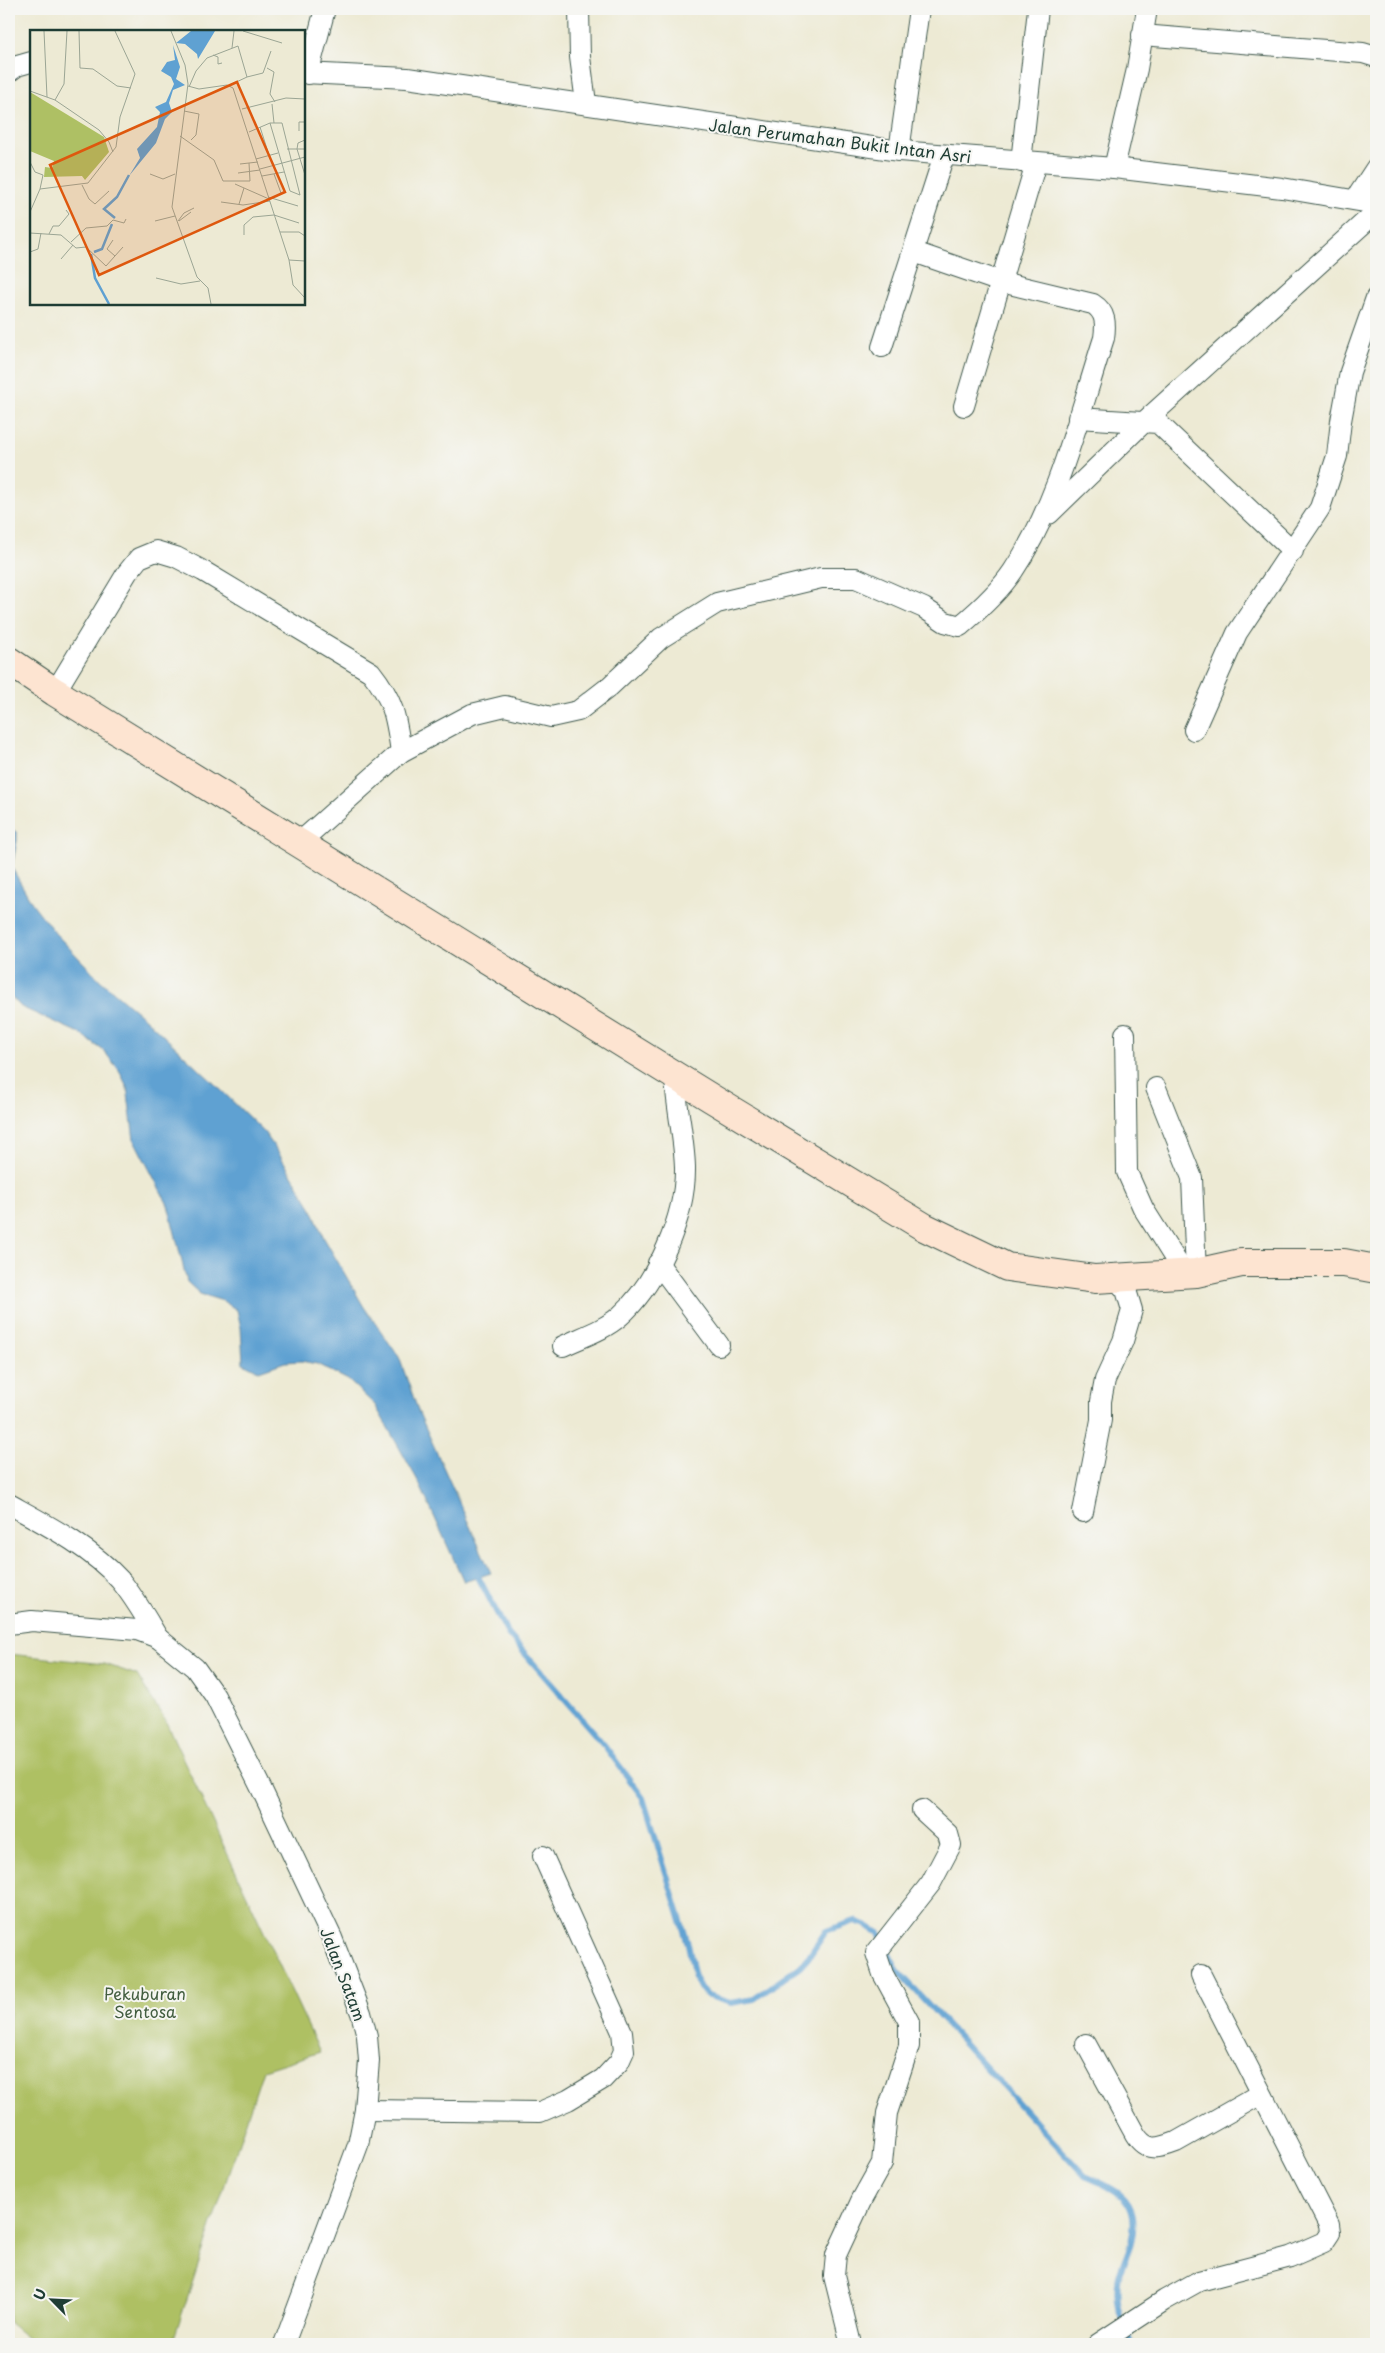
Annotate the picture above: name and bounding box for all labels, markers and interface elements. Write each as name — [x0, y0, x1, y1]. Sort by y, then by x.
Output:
inset map — [30, 30, 305, 305]
street label: Jalan Perumahan Bukit Intan Asri — [707, 112, 973, 168]
street label: Jalan Satam — [315, 1924, 373, 2024]
park label: Pekuburan Sentosa — [104, 1981, 186, 2023]
north arrow — [28, 2276, 78, 2326]
text: U — [28, 2285, 51, 2304]

